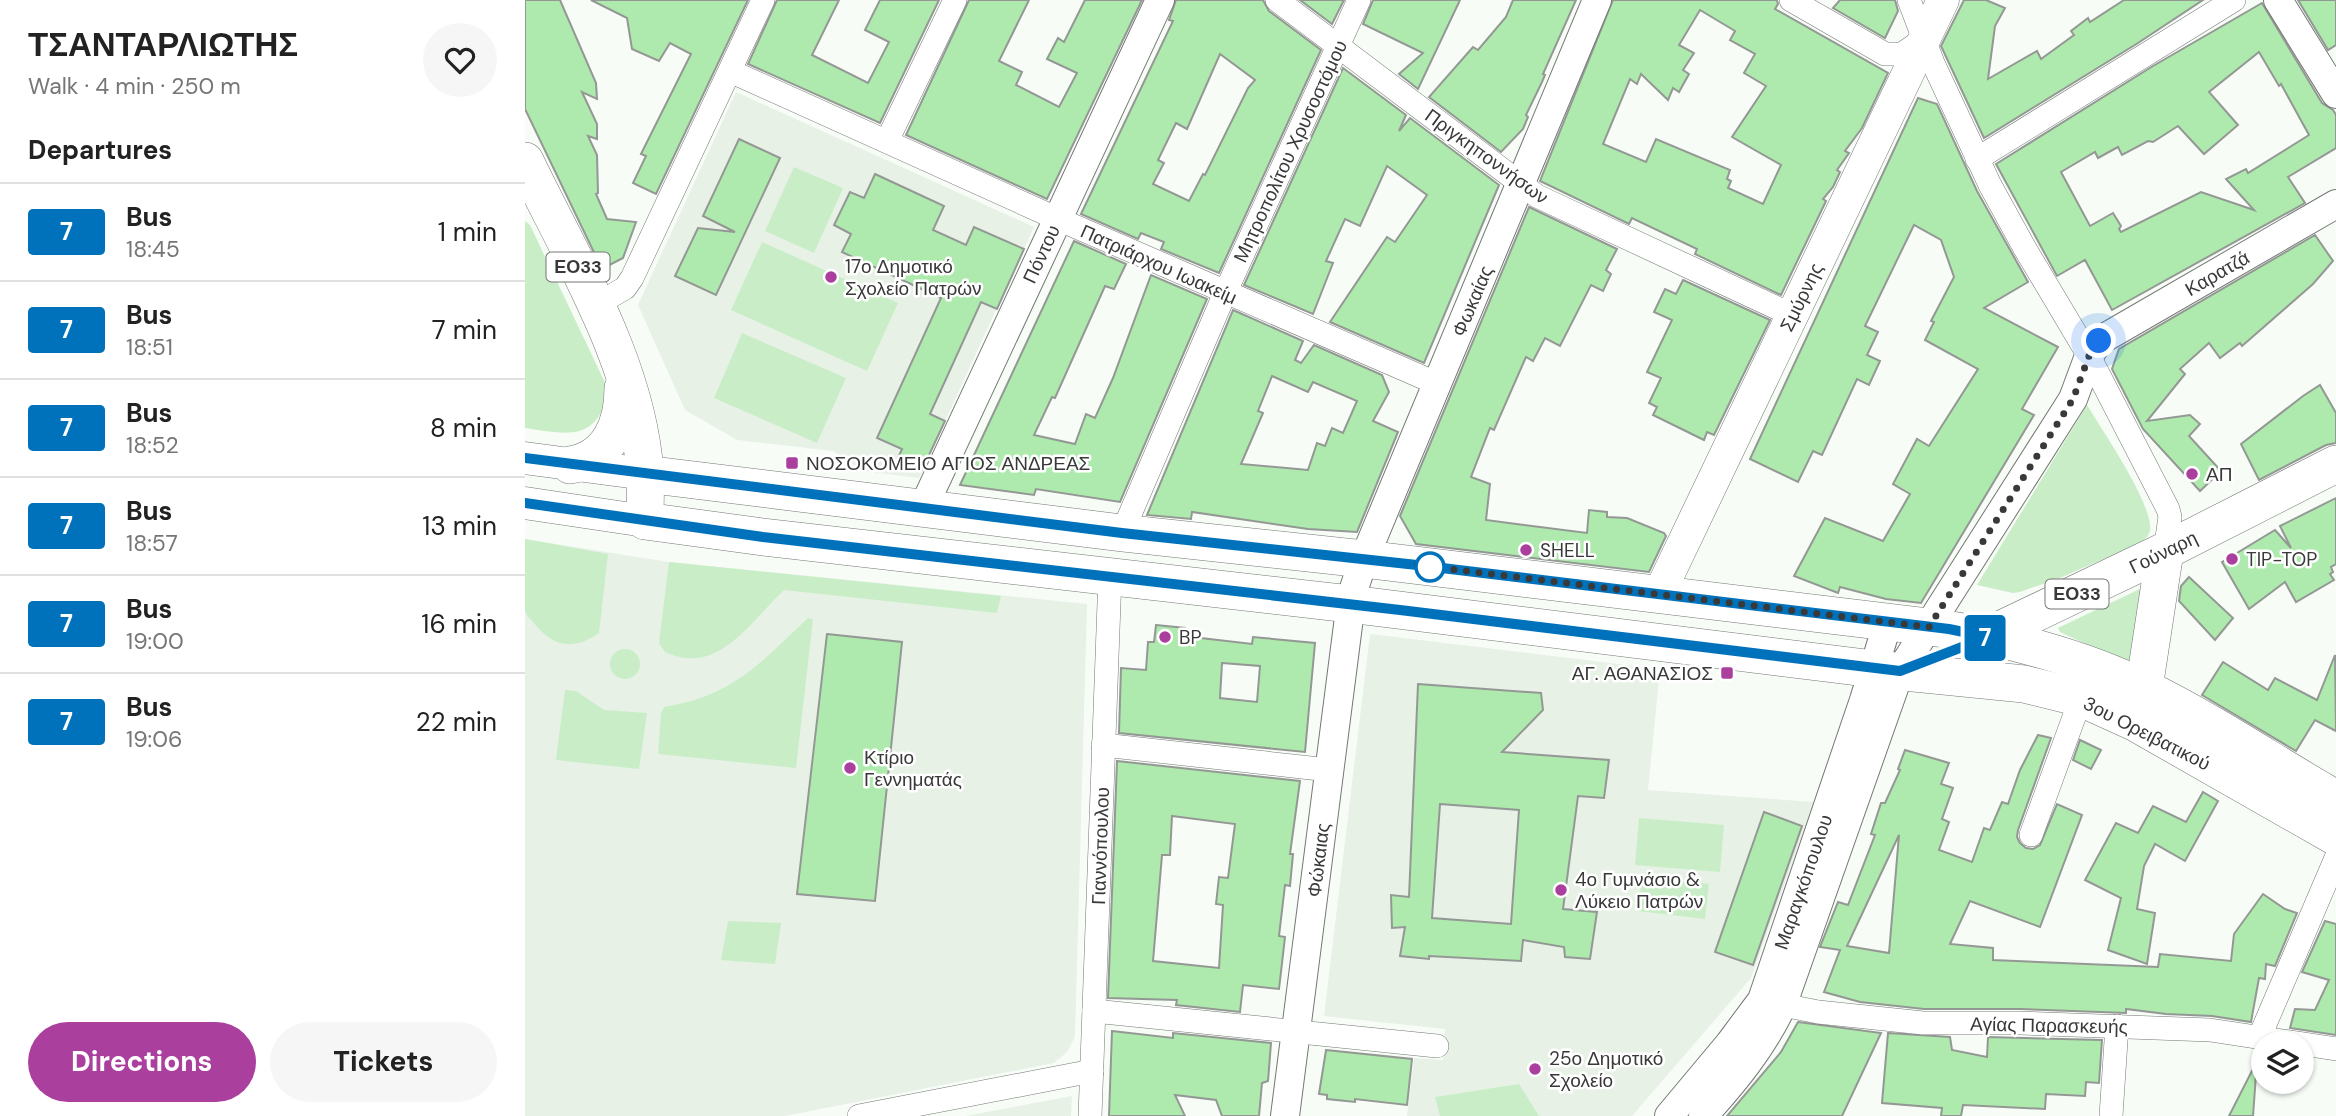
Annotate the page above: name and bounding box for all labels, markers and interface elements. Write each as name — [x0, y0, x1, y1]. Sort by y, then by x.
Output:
text: ΤΣΑΝΤΑΡΛΙΩΤΗΣ — [28, 23, 298, 66]
button: heart — [423, 23, 497, 97]
street label: Μητροπολίτου Χρυσοστόμου — [1228, 36, 1353, 266]
text: Walk · 4 min · 250 m — [28, 71, 241, 101]
street label: Πριγκηποννήσων — [1420, 103, 1553, 210]
text: Departures — [28, 133, 172, 167]
text: Bus — [126, 200, 172, 234]
text: 1 min — [438, 215, 497, 249]
text: 7 — [60, 216, 73, 247]
street label: Πατριάρχου Ιωακείμ — [1077, 219, 1241, 310]
street label: Πόντου — [1017, 221, 1066, 288]
text: 18:45 — [126, 234, 180, 264]
street label: Καρατζά — [2180, 245, 2254, 302]
road number: ΕΟ33 — [547, 253, 609, 282]
place label: 17ο Δημοτικό Σχολείο Πατρών — [845, 254, 982, 301]
street label: Σμύρνης — [1774, 259, 1829, 336]
street label: Φωκαίας — [1446, 262, 1499, 340]
marker: 17ο Δημοτικό Σχολείο Πατρών — [823, 269, 839, 285]
text: Bus — [126, 298, 172, 332]
text: 7 min — [432, 313, 497, 347]
text: 7 — [60, 314, 73, 345]
your location — [2081, 323, 2116, 358]
text: 18:51 — [126, 332, 173, 362]
text: Bus — [126, 396, 172, 430]
text: 8 min — [430, 411, 497, 445]
text: 7 — [60, 412, 73, 443]
text: 18:52 — [126, 430, 179, 460]
place label: ΝΟΣΟΚΟΜΕΙΟ ΑΓΙΟΣ ΑΝΔΡΕΑΣ — [806, 451, 1090, 476]
marker: ΝΟΣΟΚΟΜΕΙΟ ΑΓΙΟΣ ΑΝΔΡΕΑΣ — [784, 455, 800, 471]
place label: ΑΠ — [2206, 462, 2232, 487]
marker: ΑΠ — [2184, 466, 2200, 482]
text: Bus — [126, 494, 172, 528]
text: 13 min — [422, 509, 497, 543]
text: 7 — [60, 510, 73, 541]
street label: Γούναρη — [2125, 525, 2202, 580]
text: 18:57 — [126, 528, 178, 558]
place label: SHELL — [1540, 538, 1595, 563]
marker: SHELL — [1518, 542, 1534, 558]
place label: TIP-TOP — [2246, 547, 2317, 572]
marker: TIP-TOP — [2224, 551, 2240, 567]
unlabelled marker — [1415, 552, 1445, 582]
road number: ΕΟ33 — [2045, 580, 2109, 608]
text: Bus — [126, 592, 172, 626]
text: 16 min — [421, 607, 497, 641]
text: 7 — [60, 608, 73, 639]
line badge: 7 — [1962, 615, 2008, 661]
text: 7 — [1979, 622, 1991, 653]
place label: BP — [1179, 625, 1201, 650]
text: 19:00 — [126, 626, 184, 656]
marker: BP — [1157, 629, 1173, 645]
place label: ΑΓ. ΑΘΑΝΑΣΙΟΣ — [1572, 661, 1713, 686]
marker: ΑΓ. ΑΘΑΝΑΣΙΟΣ — [1719, 665, 1735, 681]
text: Bus — [126, 690, 172, 724]
street label: 3ου Ορειβατικού — [2079, 691, 2215, 776]
text: 22 min — [416, 705, 497, 739]
text: 7 — [60, 706, 73, 737]
text: 19:06 — [126, 724, 182, 754]
place label: Κτίριο Γεννηματάς — [864, 745, 962, 792]
marker: Κτίριο Γεννηματάς — [842, 760, 858, 776]
street label: Γιαννόπουλου — [1086, 787, 1115, 905]
street label: Μαραγκόπουλου — [1769, 811, 1838, 953]
street label: Φώκαιας — [1302, 822, 1335, 899]
place label: 4ο Γυμνάσιο & Λύκειο Πατρών — [1575, 867, 1703, 914]
marker: 4ο Γυμνάσιο & Λύκειο Πατρών — [1553, 882, 1569, 898]
street label: Αγίας Παρασκευής — [1970, 1012, 2128, 1039]
button: Directions — [28, 1022, 256, 1102]
button: Tickets — [270, 1022, 497, 1102]
map controls — [2251, 1031, 2314, 1094]
button: layers — [2251, 1031, 2314, 1094]
place label: 25ο Δημοτικό Σχολείο — [1549, 1046, 1663, 1093]
marker: 25ο Δημοτικό Σχολείο — [1527, 1061, 1543, 1077]

